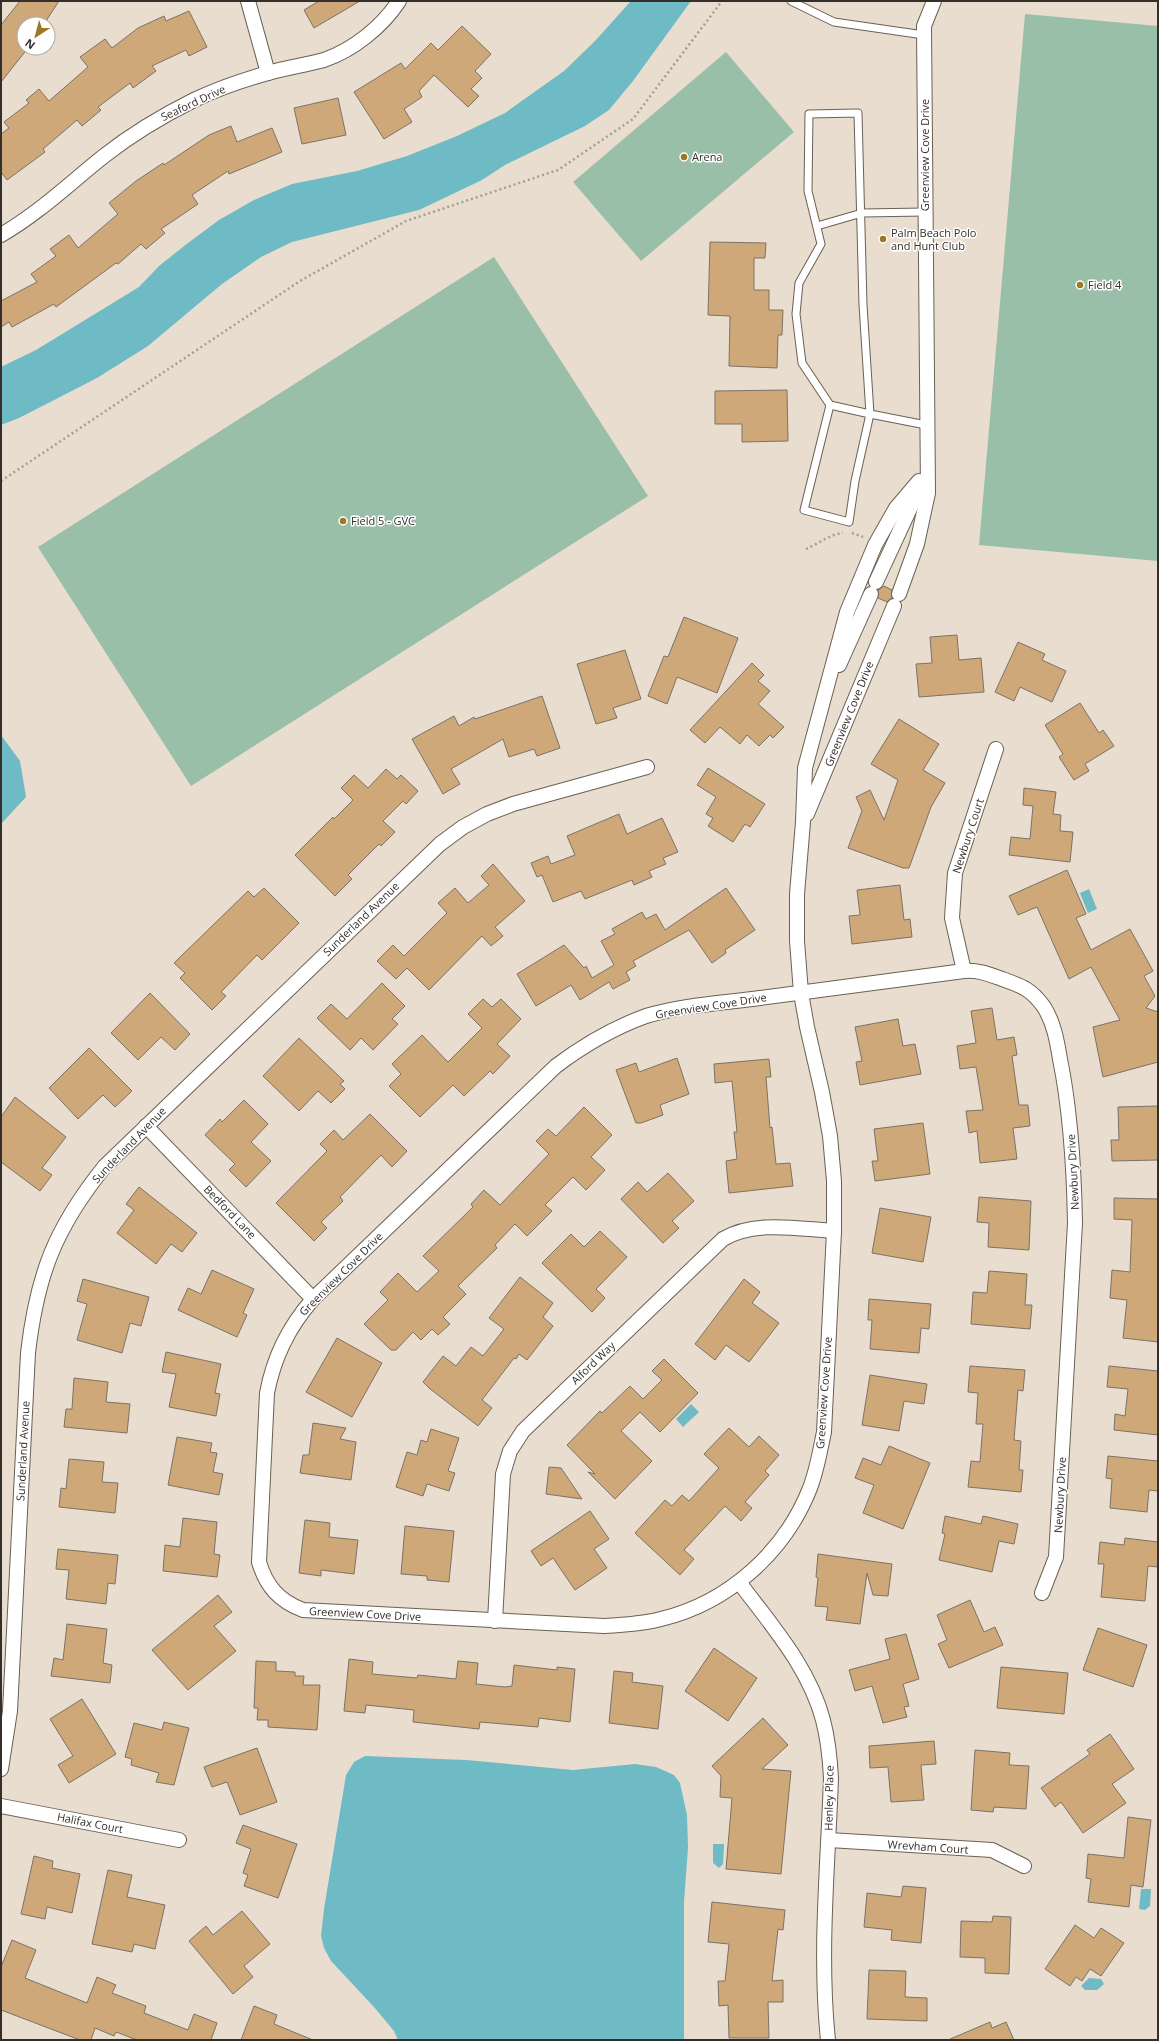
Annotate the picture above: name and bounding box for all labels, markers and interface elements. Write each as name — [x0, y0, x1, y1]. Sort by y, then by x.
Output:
north arrow — [16, 16, 56, 56]
text: N — [22, 36, 38, 53]
street label: Seaford Drive — [158, 81, 228, 124]
street label: Greenview Cove Drive — [917, 99, 932, 211]
place label: Arena — [692, 149, 723, 164]
marker: Arena — [679, 152, 689, 162]
place label: Palm Beach Polo and Hunt Club — [891, 225, 977, 253]
marker: Palm Beach Polo and Hunt Club — [878, 234, 888, 244]
place label: Field 4 — [1088, 277, 1122, 292]
marker: Field 4 — [1075, 280, 1085, 290]
place label: Field 5 - GVC — [351, 513, 415, 528]
marker: Field 5 - GVC — [338, 516, 348, 526]
street label: Greenview Cove Drive — [821, 659, 877, 769]
street label: Newbury Court — [948, 796, 987, 875]
street label: Sunderland Avenue — [319, 878, 402, 959]
street label: Greenview Cove Drive — [654, 989, 768, 1022]
street label: Sunderland Avenue — [88, 1103, 169, 1186]
street label: Newbury Drive — [1063, 1134, 1082, 1210]
street label: Bedford Lane — [201, 1182, 260, 1242]
street label: Greenview Cove Drive — [296, 1229, 386, 1319]
street label: Greenview Cove Drive — [812, 1336, 835, 1450]
street label: Alford Way — [567, 1337, 618, 1387]
street label: Sunderland Avenue — [12, 1400, 33, 1502]
street label: Newbury Drive — [1050, 1457, 1069, 1533]
street label: Greenview Cove Drive — [308, 1603, 422, 1624]
street label: Henley Place — [820, 1765, 837, 1831]
street label: Halifax Court — [56, 1809, 124, 1836]
street label: Wrevham Court — [887, 1836, 969, 1857]

